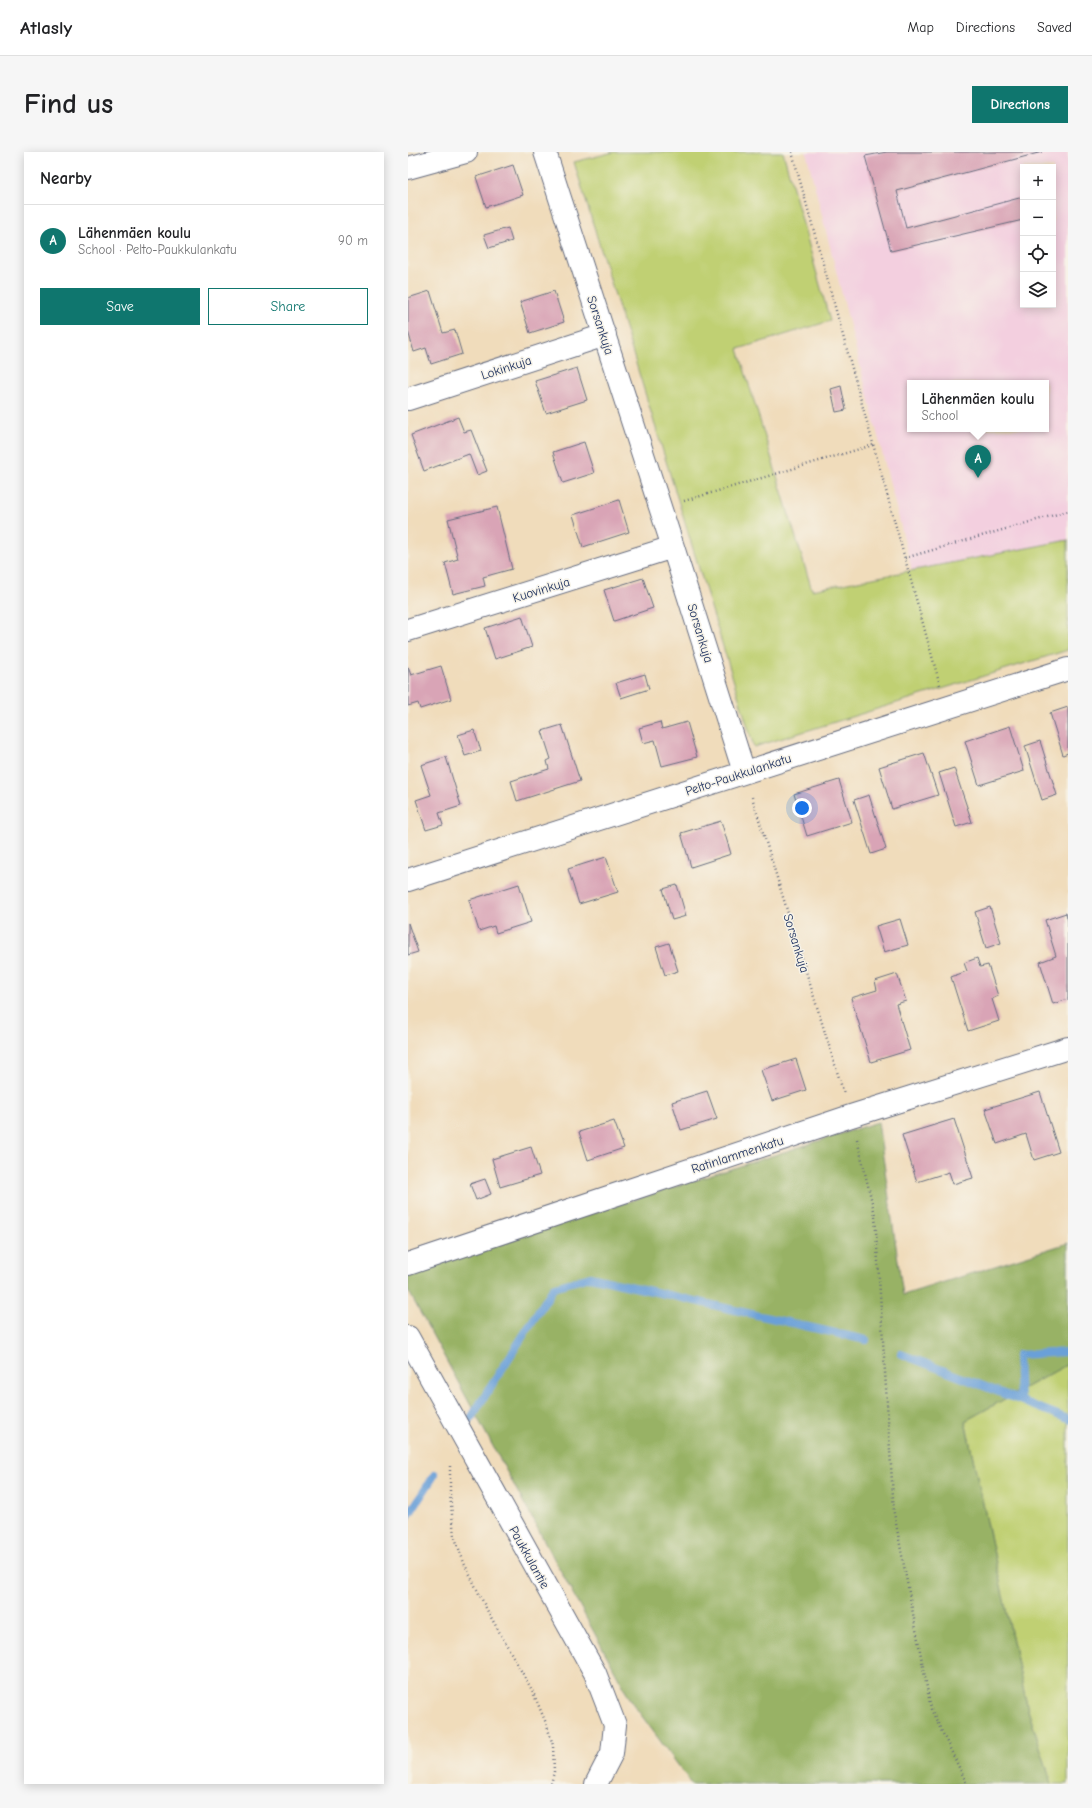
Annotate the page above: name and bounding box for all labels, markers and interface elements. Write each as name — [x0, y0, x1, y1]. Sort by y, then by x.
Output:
text: Atlasly — [20, 17, 72, 39]
text: Map — [907, 19, 934, 36]
text: Directions — [956, 19, 1015, 36]
text: Saved — [1037, 19, 1072, 36]
button: Directions — [972, 86, 1068, 123]
text: Find us — [24, 88, 113, 120]
map controls — [1020, 164, 1056, 308]
button: + — [1020, 164, 1056, 200]
text: Nearby — [40, 169, 91, 188]
button: − — [1020, 200, 1056, 236]
text: Lähenmäen koulu — [78, 224, 191, 242]
text: A — [49, 233, 57, 248]
text: 90 m — [338, 233, 368, 248]
button: locate — [1020, 236, 1056, 272]
text: School · Pelto-Paukkulankatu — [78, 242, 237, 257]
button: layers — [1020, 272, 1056, 308]
button: Save — [40, 288, 200, 325]
button: Share — [208, 288, 368, 325]
street label: Sorsankuja — [584, 294, 617, 357]
street label: Lokinkuja — [479, 352, 533, 383]
popup — [907, 380, 1049, 432]
text: Lähenmäen koulu — [921, 390, 1035, 408]
text: School — [921, 408, 958, 423]
pin: A — [965, 445, 991, 478]
street label: Kuovinkuja — [511, 574, 572, 605]
street label: Sorsankuja — [684, 602, 717, 665]
street label: Pelto-Paukkulankatu — [683, 750, 793, 799]
your location — [792, 798, 812, 818]
street label: Sorsankuja — [780, 912, 813, 975]
street label: Ratinlammenkatu — [689, 1133, 785, 1176]
street label: Paukkulantie — [506, 1523, 553, 1592]

